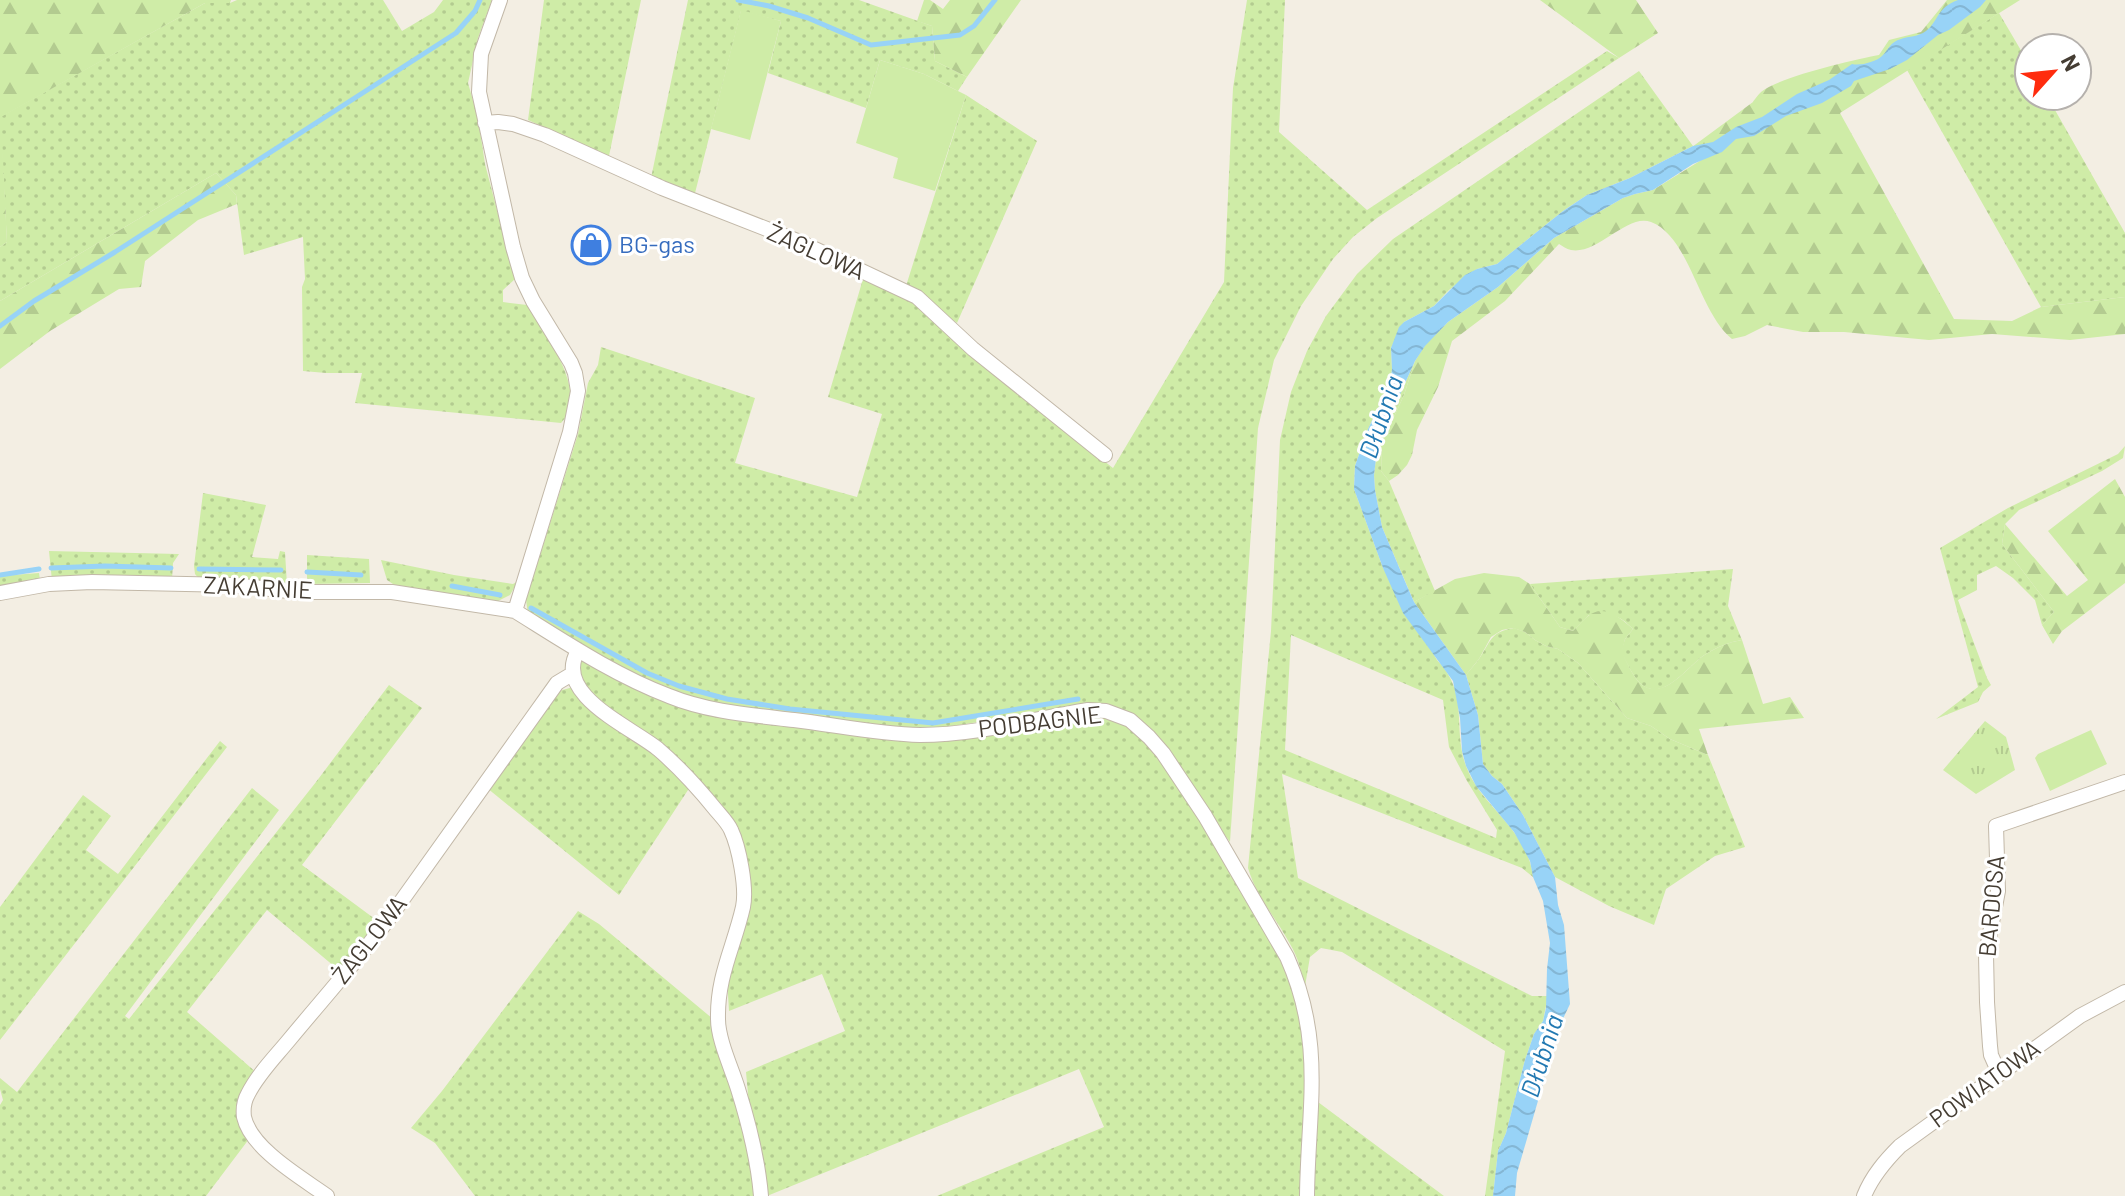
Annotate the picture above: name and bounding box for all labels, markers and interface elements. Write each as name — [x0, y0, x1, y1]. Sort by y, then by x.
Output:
north arrow — [2013, 32, 2093, 112]
text: N — [2057, 50, 2087, 75]
street label: ŻAGLOWA — [763, 216, 870, 285]
shop icon: BG-gas — [570, 224, 612, 266]
place label: BG-gas — [619, 229, 695, 258]
water label: Dłubnia — [1351, 371, 1408, 462]
street label: ZAKARNIE — [203, 569, 313, 604]
street label: PODBAGNIE — [976, 699, 1103, 742]
street label: BARDOSA — [1972, 854, 2009, 958]
street label: ŻAGLOWA — [325, 889, 412, 989]
water label: Dłubnia — [1513, 1010, 1568, 1101]
street label: POWIATOWA — [1923, 1033, 2045, 1133]

